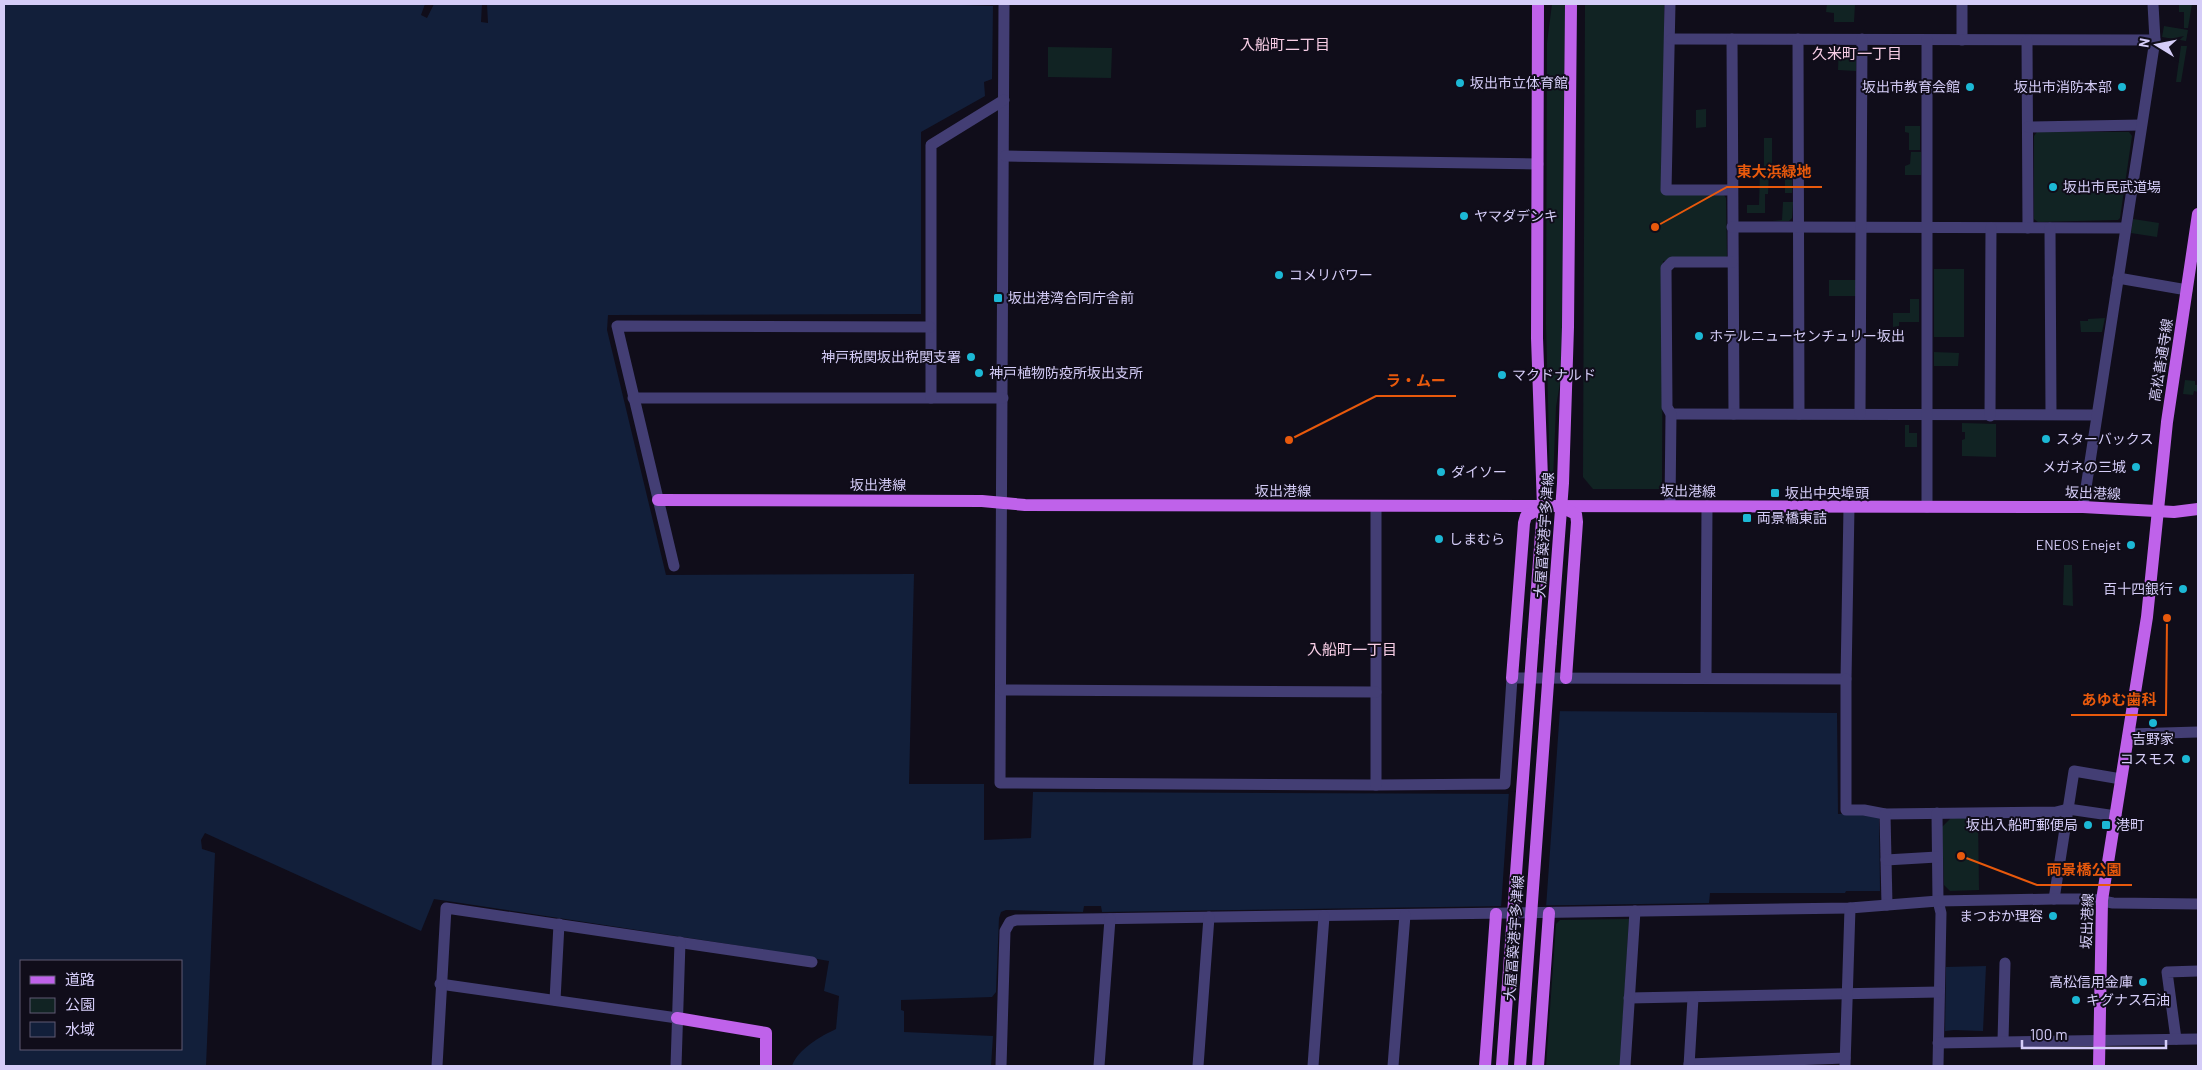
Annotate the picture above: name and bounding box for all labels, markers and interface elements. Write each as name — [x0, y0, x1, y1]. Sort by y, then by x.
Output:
north arrow — [2132, 20, 2182, 70]
district label: 入船町二丁目 — [1240, 35, 1330, 53]
text: N — [2135, 37, 2153, 49]
district label: 久米町一丁目 — [1812, 44, 1902, 62]
place label: 坂出市立体育館 — [1470, 74, 1568, 91]
marker: 坂出市立体育館 — [1454, 77, 1466, 89]
place label: 坂出市教育会館 — [1862, 78, 1960, 95]
place label: 坂出市消防本部 — [2014, 78, 2112, 95]
marker: 坂出市教育会館 — [1964, 81, 1976, 93]
marker: 坂出市消防本部 — [2116, 81, 2128, 93]
callout: 東大浜緑地 — [1727, 157, 1822, 187]
text: 東大浜緑地 — [1736, 162, 1812, 180]
place label: 坂出市民武道場 — [2063, 178, 2161, 195]
marker: 坂出市民武道場 — [2047, 181, 2059, 193]
place label: ヤマダデンキ — [1474, 207, 1558, 224]
marker: ヤマダデンキ — [1458, 210, 1470, 222]
place label: コメリパワー — [1289, 266, 1373, 283]
marker: コメリパワー — [1273, 269, 1285, 281]
place label: 坂出港湾合同庁舎前 — [1008, 289, 1134, 306]
marker: 坂出港湾合同庁舎前 — [992, 292, 1004, 304]
street label: 高松善通寺線 — [2146, 317, 2175, 403]
place label: ホテルニューセンチュリー坂出 — [1709, 327, 1905, 344]
marker: ホテルニューセンチュリー坂出 — [1693, 330, 1705, 342]
place label: 神戸税関坂出税関支署 — [821, 348, 961, 365]
marker: 神戸税関坂出税関支署 — [965, 351, 977, 363]
place label: 神戸植物防疫所坂出支所 — [989, 364, 1143, 381]
callout: ラ・ムー — [1376, 366, 1456, 396]
place label: マクドナルド — [1512, 366, 1596, 383]
marker: 神戸植物防疫所坂出支所 — [973, 367, 985, 379]
marker: マクドナルド — [1496, 369, 1508, 381]
text: ラ・ムー — [1386, 371, 1446, 389]
place label: スターバックス — [2056, 430, 2153, 447]
marker: スターバックス — [2040, 433, 2052, 445]
place label: メガネの三城 — [2042, 458, 2126, 475]
marker: メガネの三城 — [2130, 461, 2142, 473]
place label: ダイソー — [1451, 463, 1507, 480]
marker: ダイソー — [1435, 466, 1447, 478]
street label: 大屋冨築港宇多津線 — [1531, 472, 1556, 598]
street label: 坂出港線 — [850, 476, 906, 493]
street label: 坂出港線 — [1255, 482, 1311, 499]
street label: 坂出港線 — [1660, 482, 1716, 499]
street label: 坂出港線 — [2065, 483, 2121, 502]
place label: 坂出中央埠頭 — [1785, 484, 1869, 501]
marker: 坂出中央埠頭 — [1769, 487, 1781, 499]
place label: 両景橋東詰 — [1757, 509, 1827, 526]
marker: 両景橋東詰 — [1741, 512, 1753, 524]
place label: しまむら — [1449, 530, 1505, 547]
marker: しまむら — [1433, 533, 1445, 545]
place label: ENEOS Enejet — [2036, 536, 2121, 553]
marker: ENEOS Enejet — [2125, 539, 2137, 551]
place label: 百十四銀行 — [2103, 580, 2173, 597]
marker: 百十四銀行 — [2177, 583, 2189, 595]
district label: 入船町一丁目 — [1307, 640, 1397, 658]
callout: あゆむ歯科 — [2071, 685, 2166, 715]
text: あゆむ歯科 — [2081, 690, 2157, 708]
marker: 吉野家 — [2147, 717, 2159, 729]
place label: 吉野家 — [2132, 730, 2174, 747]
place label: コスモス — [2120, 750, 2176, 767]
marker: コスモス — [2180, 753, 2192, 765]
place label: 坂出入船町郵便局 — [1966, 816, 2078, 833]
place label: 港町 — [2116, 816, 2144, 833]
marker: 坂出入船町郵便局 — [2082, 819, 2094, 831]
marker: 港町 — [2100, 819, 2112, 831]
callout: 両景橋公園 — [2037, 855, 2132, 885]
text: 両景橋公園 — [2046, 860, 2122, 878]
street label: 大屋冨築港宇多津線 — [1501, 875, 1526, 1001]
street label: 坂出港線 — [2077, 893, 2096, 949]
place label: まつおか理容 — [1959, 907, 2043, 924]
marker: まつおか理容 — [2047, 910, 2059, 922]
legend — [20, 960, 182, 1050]
text: 道路 — [65, 970, 95, 988]
place label: 高松信用金庫 — [2049, 973, 2133, 990]
marker: 高松信用金庫 — [2137, 976, 2149, 988]
place label: キグナス石油 — [2086, 991, 2170, 1008]
marker: キグナス石油 — [2070, 994, 2082, 1006]
text: 公園 — [65, 995, 95, 1013]
scale bar — [2022, 1018, 2166, 1050]
text: 水域 — [65, 1020, 95, 1038]
text: 100 m — [2030, 1025, 2068, 1043]

